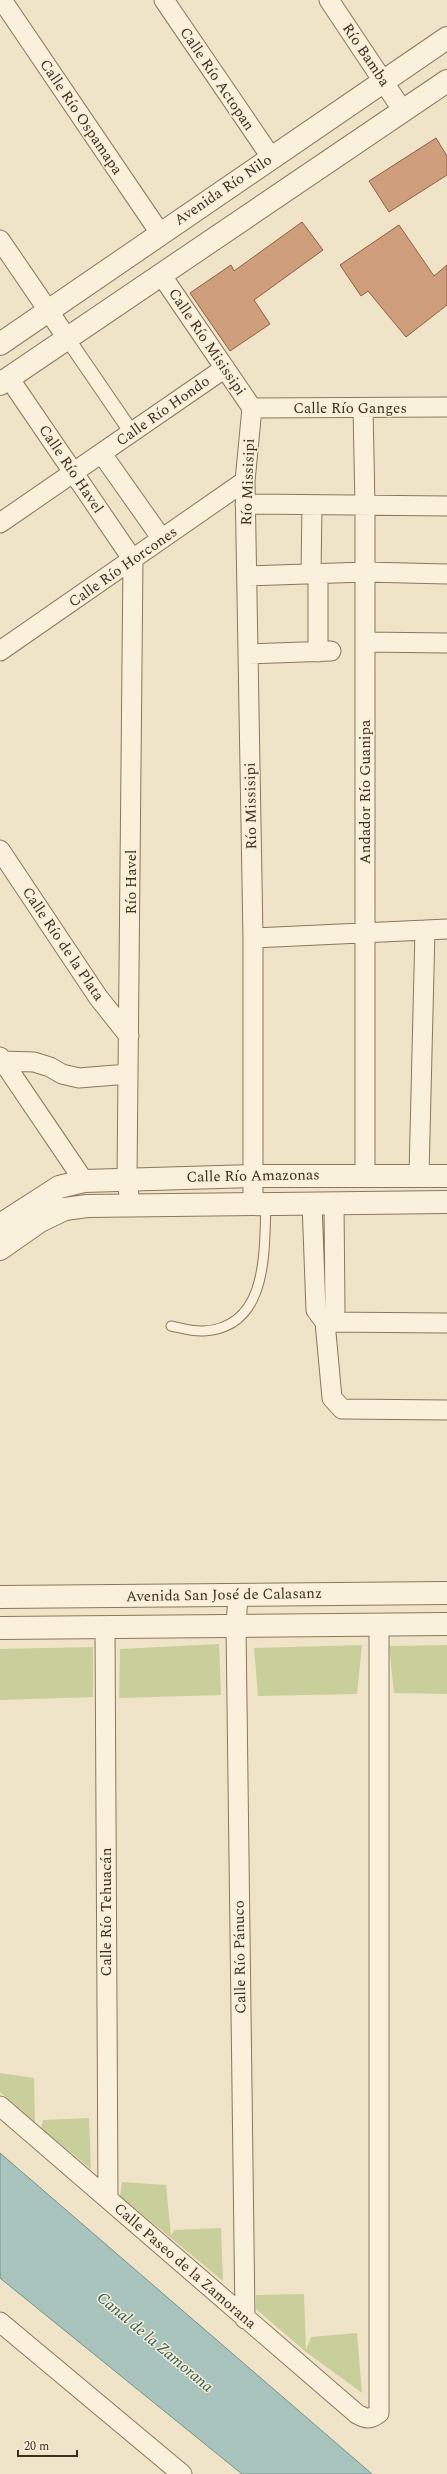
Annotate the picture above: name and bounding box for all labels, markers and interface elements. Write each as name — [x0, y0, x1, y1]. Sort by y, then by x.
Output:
street label: Río Bamba — [336, 19, 396, 92]
street label: Calle Río Actopan — [174, 23, 260, 136]
street label: Calle Río Ospamapa — [34, 55, 129, 180]
street label: Avenida Río Nilo — [169, 149, 277, 231]
street label: Calle Río Misissipi — [162, 284, 252, 400]
street label: Calle Río Hondo — [111, 370, 215, 452]
street label: Calle Río Ganges — [293, 397, 407, 420]
street label: Calle Río Havel — [33, 420, 109, 518]
street label: Río Missisipi — [235, 438, 261, 526]
street label: Calle Río Horcones — [64, 521, 182, 613]
street label: Andador Río Guanipa — [354, 719, 377, 864]
street label: Río Missisipi — [239, 762, 263, 850]
street label: Río Havel — [120, 850, 143, 914]
street label: Calle Río de la Plata — [16, 882, 110, 1006]
street label: Calle Río Amazonas — [186, 1163, 320, 1189]
street label: Avenida San José de Calasanz — [126, 1582, 322, 1608]
street label: Calle Río Tehuacán — [95, 1847, 118, 1976]
street label: Calle Río Pánuco — [228, 1900, 252, 2014]
street label: Calle Paseo de la Zamorana — [109, 2197, 262, 2335]
water label: Canal de la Zamorana — [91, 2286, 219, 2398]
scale bar — [18, 2432, 77, 2458]
text: 20 m — [24, 2437, 49, 2456]

